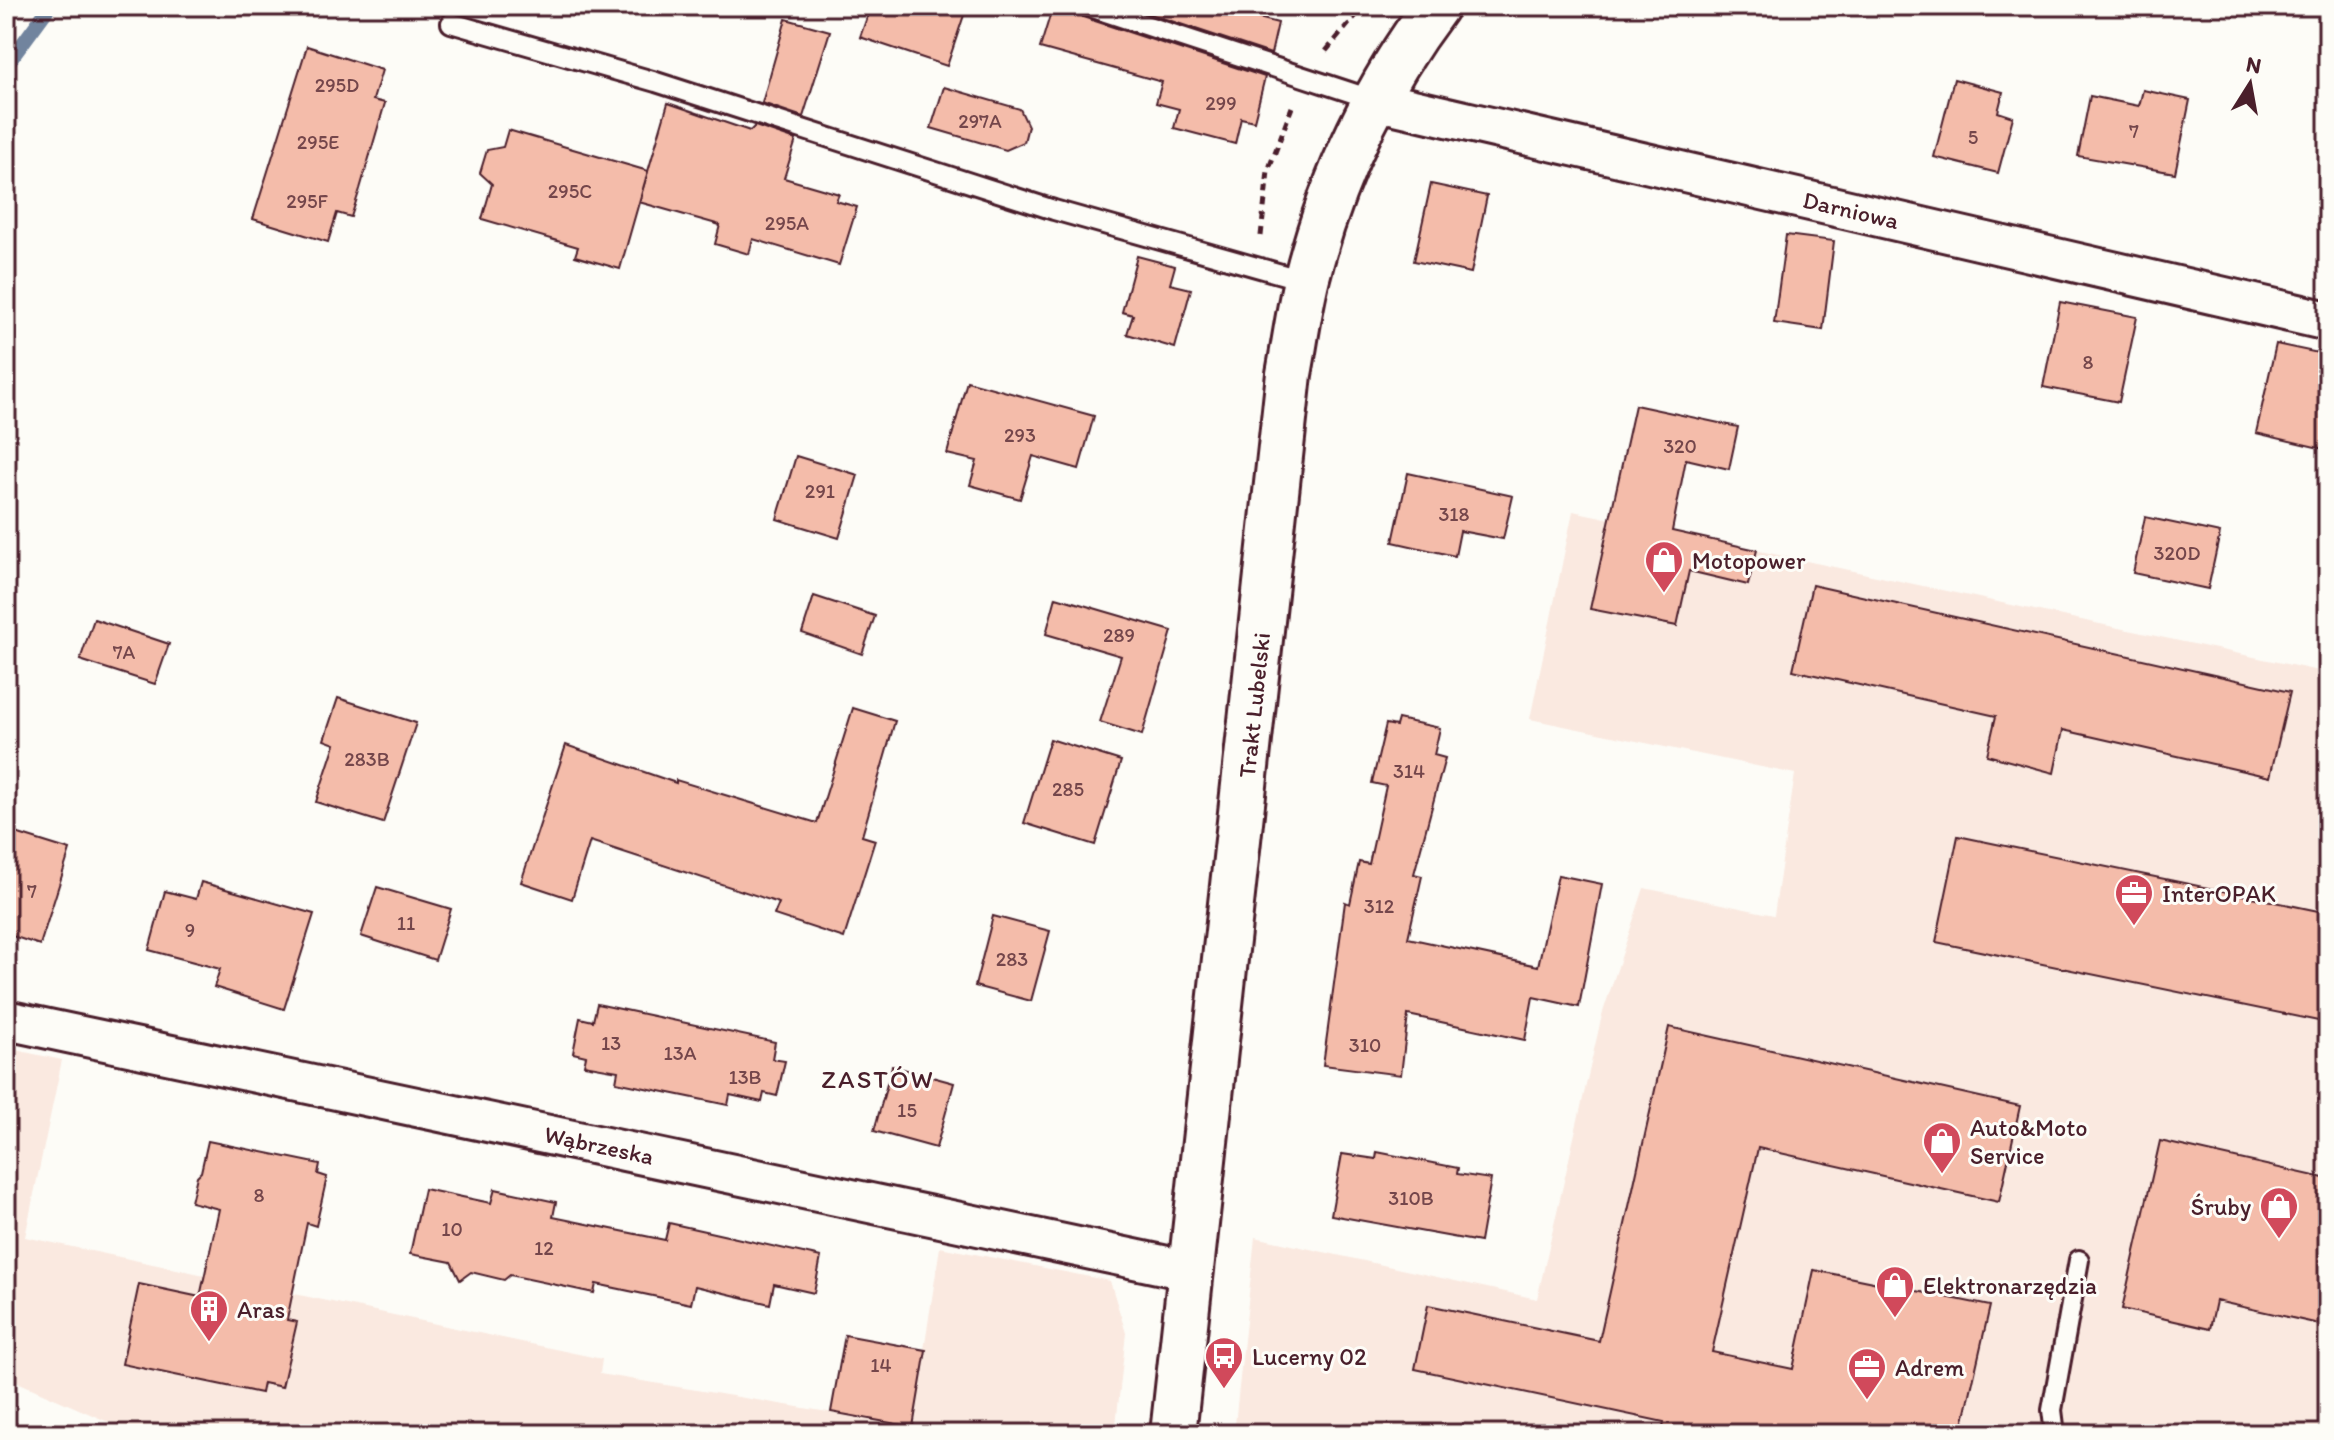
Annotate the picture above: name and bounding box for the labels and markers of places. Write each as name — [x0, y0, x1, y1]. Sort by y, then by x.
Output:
shop icon: Motopower — [1643, 539, 1685, 594]
place label: Motopower — [1692, 546, 1806, 575]
office icon: InterOPAK — [2113, 872, 2155, 927]
place label: InterOPAK — [2162, 879, 2276, 908]
place label: Auto&Moto Service — [1970, 1113, 2087, 1170]
shop icon: Auto&Moto Service — [1921, 1120, 1963, 1175]
shop icon: Śruby — [2258, 1185, 2300, 1240]
place label: Śruby — [2191, 1192, 2252, 1221]
shop icon: Elektronarzędzia — [1874, 1264, 1916, 1319]
place label: Elektronarzędzia — [1923, 1271, 2097, 1300]
building icon: Aras — [188, 1288, 230, 1343]
place label: Aras — [237, 1295, 285, 1324]
bus stop icon: Lucerny 02 — [1203, 1335, 1245, 1390]
place label: Lucerny 02 — [1252, 1342, 1367, 1371]
office icon: Adrem — [1846, 1346, 1888, 1401]
place label: Adrem — [1895, 1353, 1964, 1382]

